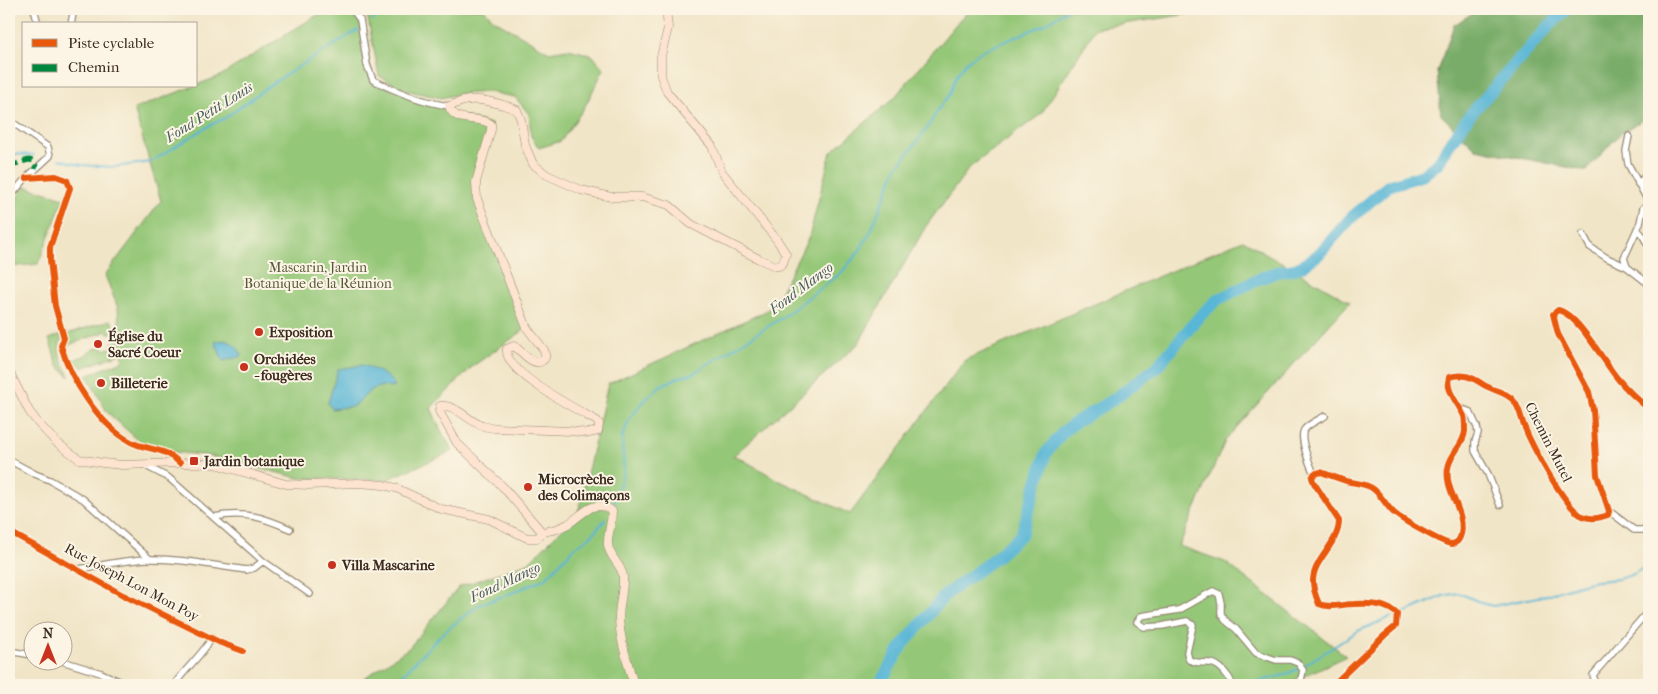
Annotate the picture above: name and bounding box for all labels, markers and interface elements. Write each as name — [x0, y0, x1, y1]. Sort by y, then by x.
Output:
legend — [22, 22, 198, 88]
text: Piste cyclable — [68, 34, 155, 52]
text: Chemin — [68, 58, 120, 76]
water label: Fond Petit Louis — [161, 78, 256, 147]
water label: Fond Mango — [764, 258, 837, 319]
park label: Mascarin, Jardin Botanique de la Réunion — [244, 259, 392, 292]
place label: Exposition — [269, 324, 334, 341]
marker: Exposition — [253, 326, 265, 338]
place label: Église du Sacré Coeur — [108, 327, 182, 361]
marker: Église du Sacré Coeur — [92, 338, 104, 350]
place label: Orchidées - fougères — [254, 351, 316, 384]
marker: Orchidées - fougères — [238, 361, 250, 373]
place label: Billeterie — [111, 375, 168, 392]
marker: Billeterie — [95, 377, 107, 389]
street label: Chemin Mutel — [1521, 399, 1576, 485]
place label: Jardin botanique — [202, 453, 304, 470]
marker: Jardin botanique — [188, 455, 200, 467]
place label: Microcrèche des Colimaçons — [537, 471, 631, 505]
marker: Microcrèche des Colimaçons — [522, 481, 534, 493]
street label: Rue Joseph Lon Mon Poy — [62, 540, 202, 625]
place label: Villa Mascarine — [341, 557, 435, 574]
water label: Fond Mango — [466, 558, 543, 607]
marker: Villa Mascarine — [326, 559, 338, 571]
north arrow — [22, 622, 72, 672]
text: N — [43, 625, 54, 642]

